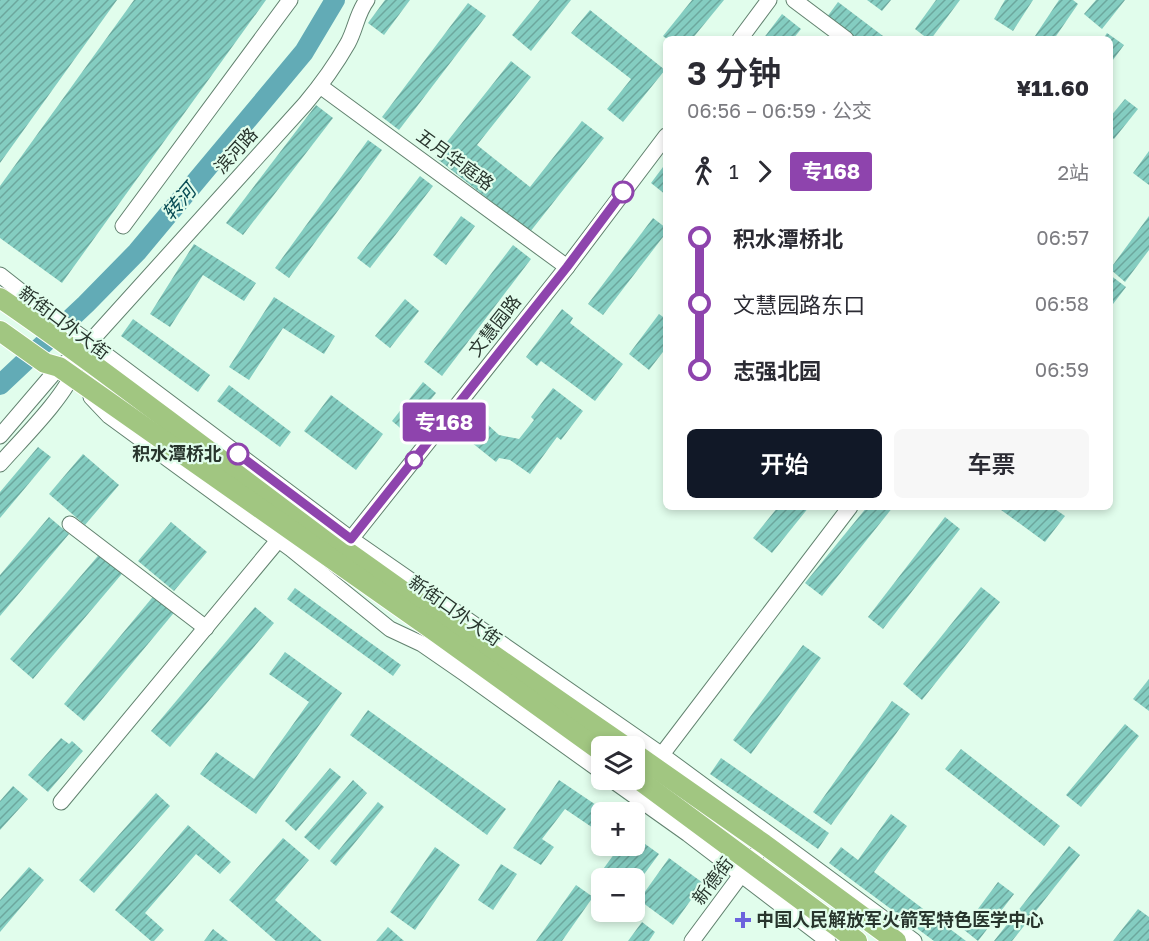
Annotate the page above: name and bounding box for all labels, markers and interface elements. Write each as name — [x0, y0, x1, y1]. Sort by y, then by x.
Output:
text: 3 分钟 — [687, 53, 781, 92]
text: ¥11.60 — [1017, 74, 1089, 101]
text: 06:56 – 06:59 · 公交 — [687, 98, 872, 122]
street label: 滨河路 — [209, 123, 261, 178]
street label: 五月华庭路 — [413, 124, 498, 195]
icon: walk — [687, 155, 720, 188]
icon: forward — [748, 155, 781, 188]
text: 专168 — [802, 158, 860, 184]
text: 1 — [729, 159, 739, 183]
text: 2站 — [1057, 160, 1089, 184]
water label: 转河 — [156, 175, 203, 224]
unlabelled marker — [612, 181, 634, 203]
text: 积水潭桥北 — [733, 225, 843, 252]
text: 06:57 — [1036, 225, 1089, 249]
street label: 新街口外大街 — [15, 281, 114, 363]
street label: 文慧园路 — [463, 290, 525, 361]
text: 文慧园路东口 — [733, 291, 865, 318]
text: 06:58 — [1035, 291, 1089, 315]
text: 志强北园 — [733, 357, 821, 384]
text: 06:59 — [1035, 357, 1089, 381]
line badge: 专168 — [402, 402, 486, 442]
text: 专168 — [415, 409, 473, 435]
button: 开始 — [687, 429, 882, 498]
button: 车票 — [894, 429, 1089, 498]
place label: 积水潭桥北 — [132, 442, 222, 464]
marker: 积水潭桥北 — [227, 443, 249, 465]
unlabelled marker — [405, 451, 423, 469]
street label: 新街口外大街 — [405, 570, 506, 650]
map controls — [591, 736, 645, 922]
button: layers — [591, 736, 645, 790]
button: + — [591, 802, 645, 856]
street label: 新德街 — [687, 852, 737, 909]
button: − — [591, 868, 645, 922]
place label: 中国人民解放军火箭军特色医学中心 — [756, 908, 1044, 930]
marker: 中国人民解放军火箭军特色医学中心 — [734, 911, 752, 929]

